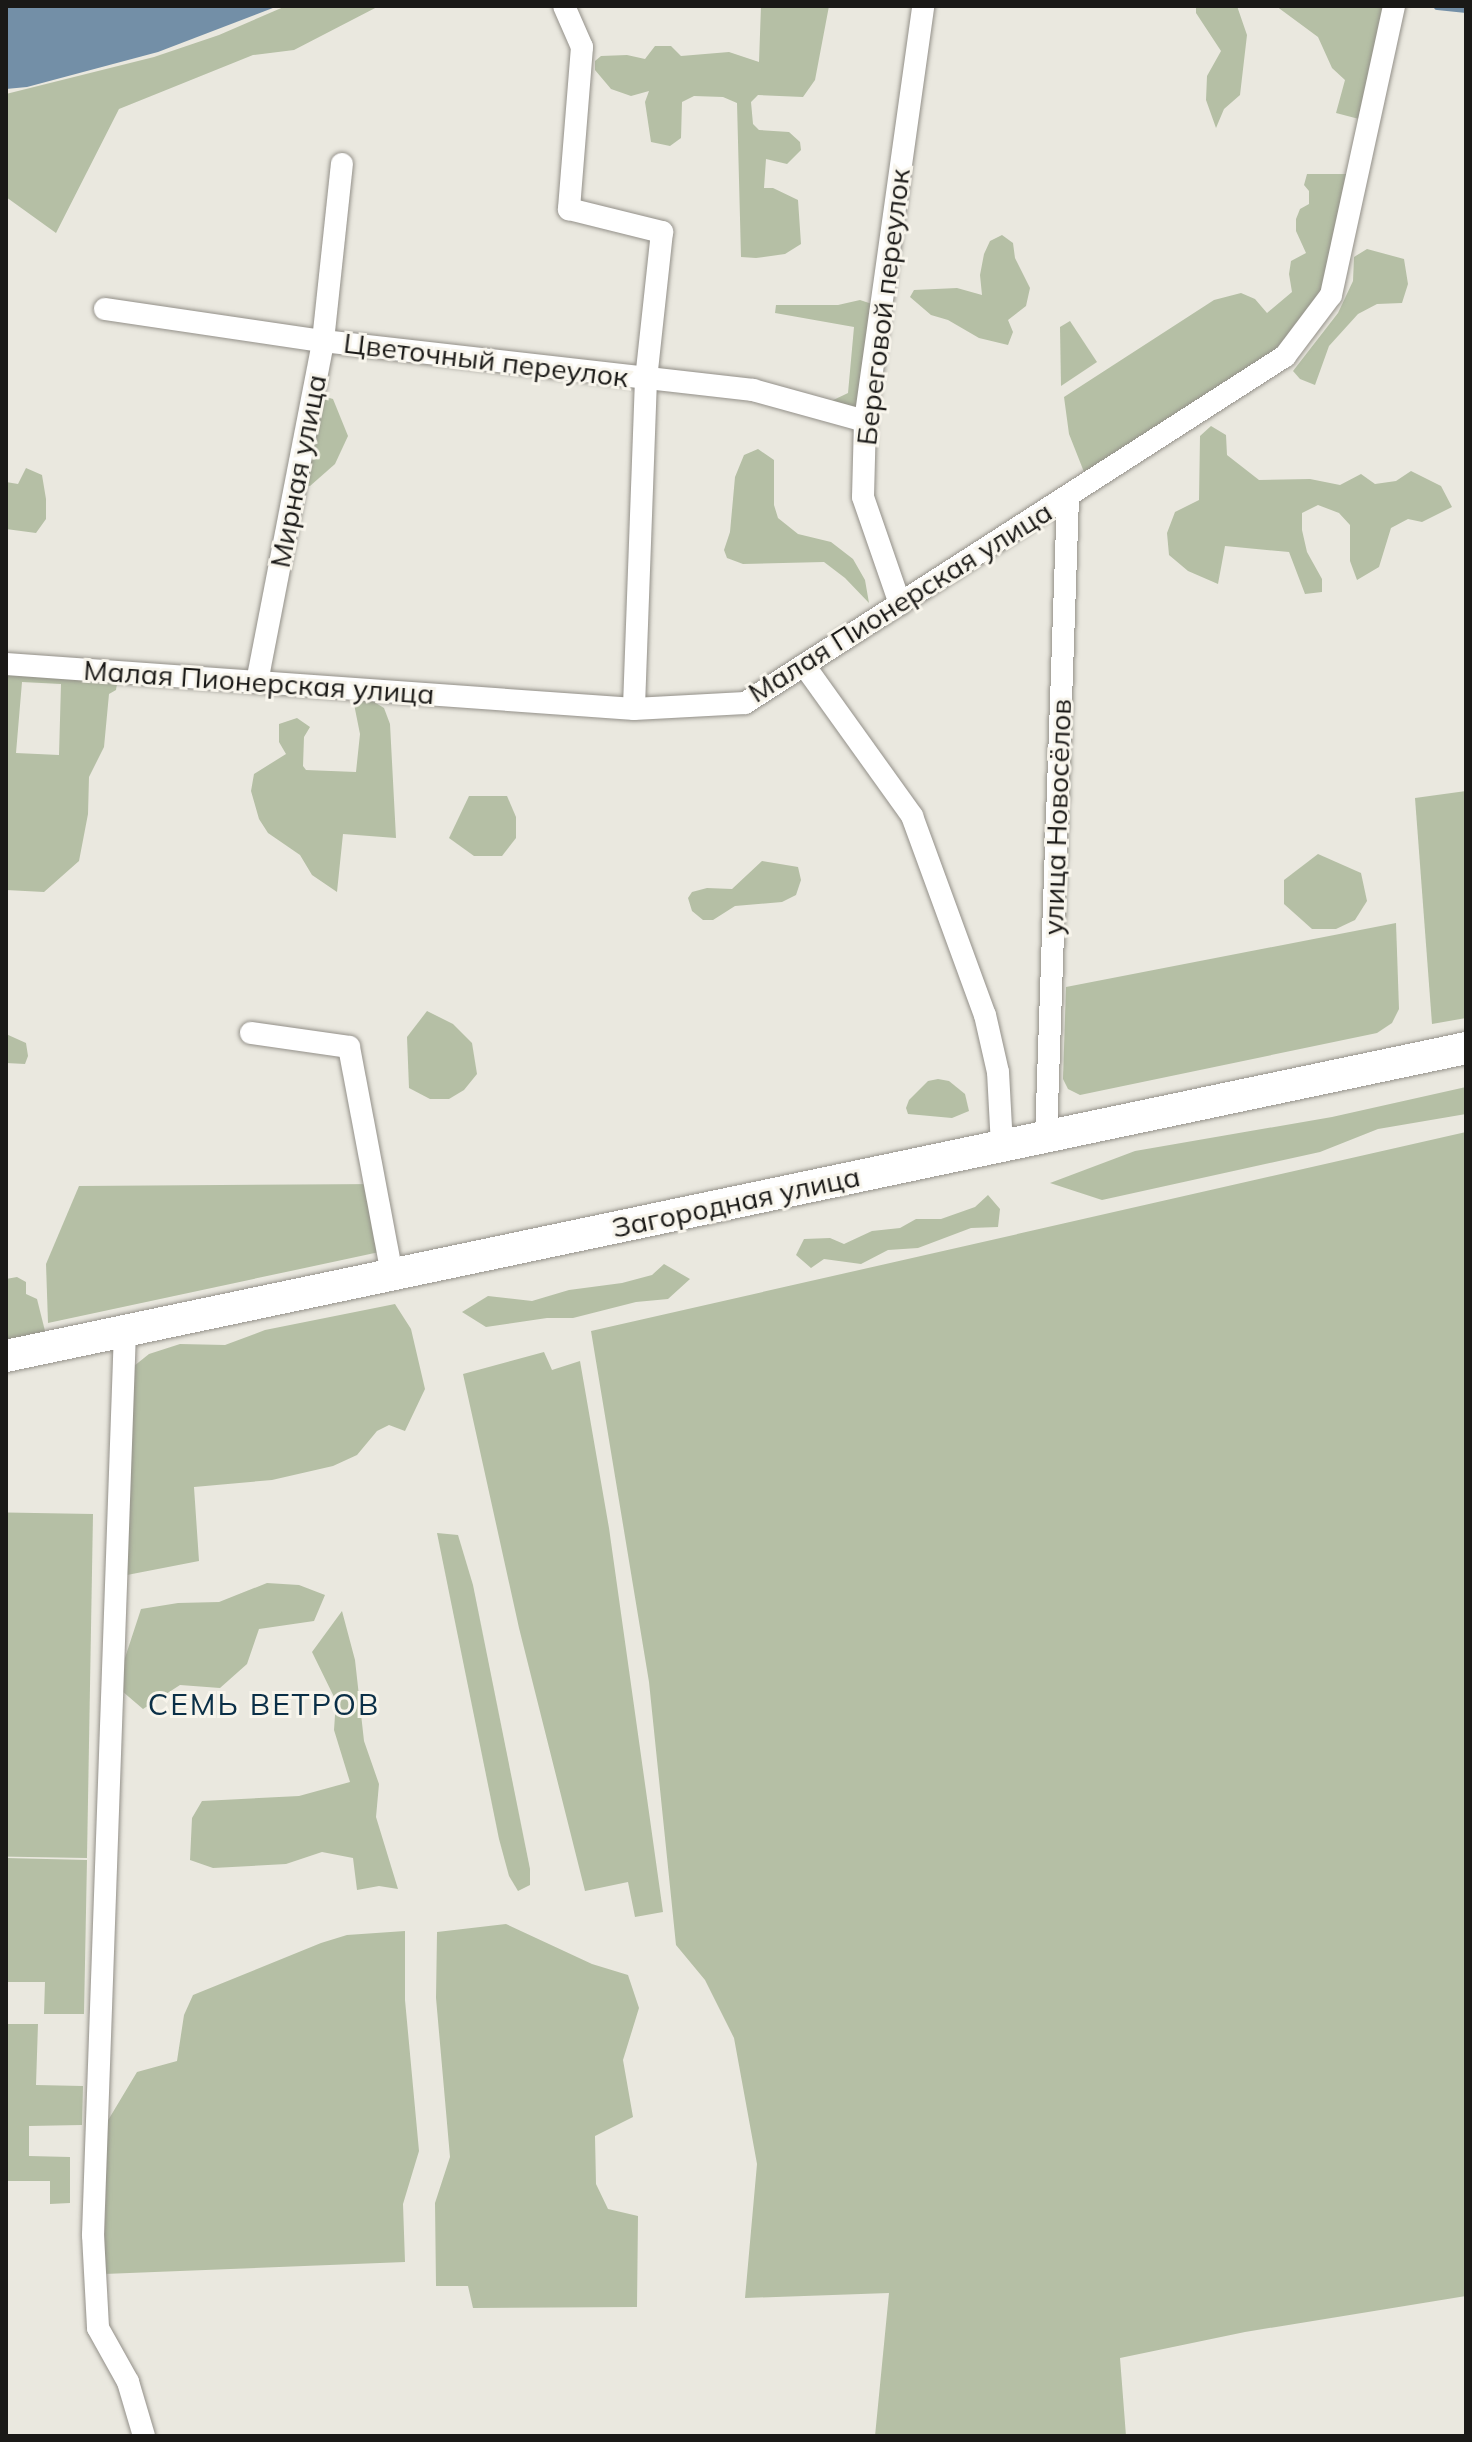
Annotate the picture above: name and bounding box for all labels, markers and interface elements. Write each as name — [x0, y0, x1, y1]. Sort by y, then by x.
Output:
street label: Береговой переулок — [849, 167, 917, 447]
street label: Цветочный переулок — [342, 326, 630, 394]
street label: Мирная улица — [263, 372, 333, 570]
street label: Малая Пионерская улица — [742, 495, 1058, 709]
street label: Малая Пионерская улица — [82, 653, 436, 711]
street label: улица Новосёлов — [1036, 698, 1078, 936]
street label: Загородная улица — [609, 1159, 863, 1245]
district label: СЕМЬ ВЕТРОВ — [148, 1686, 380, 1722]

